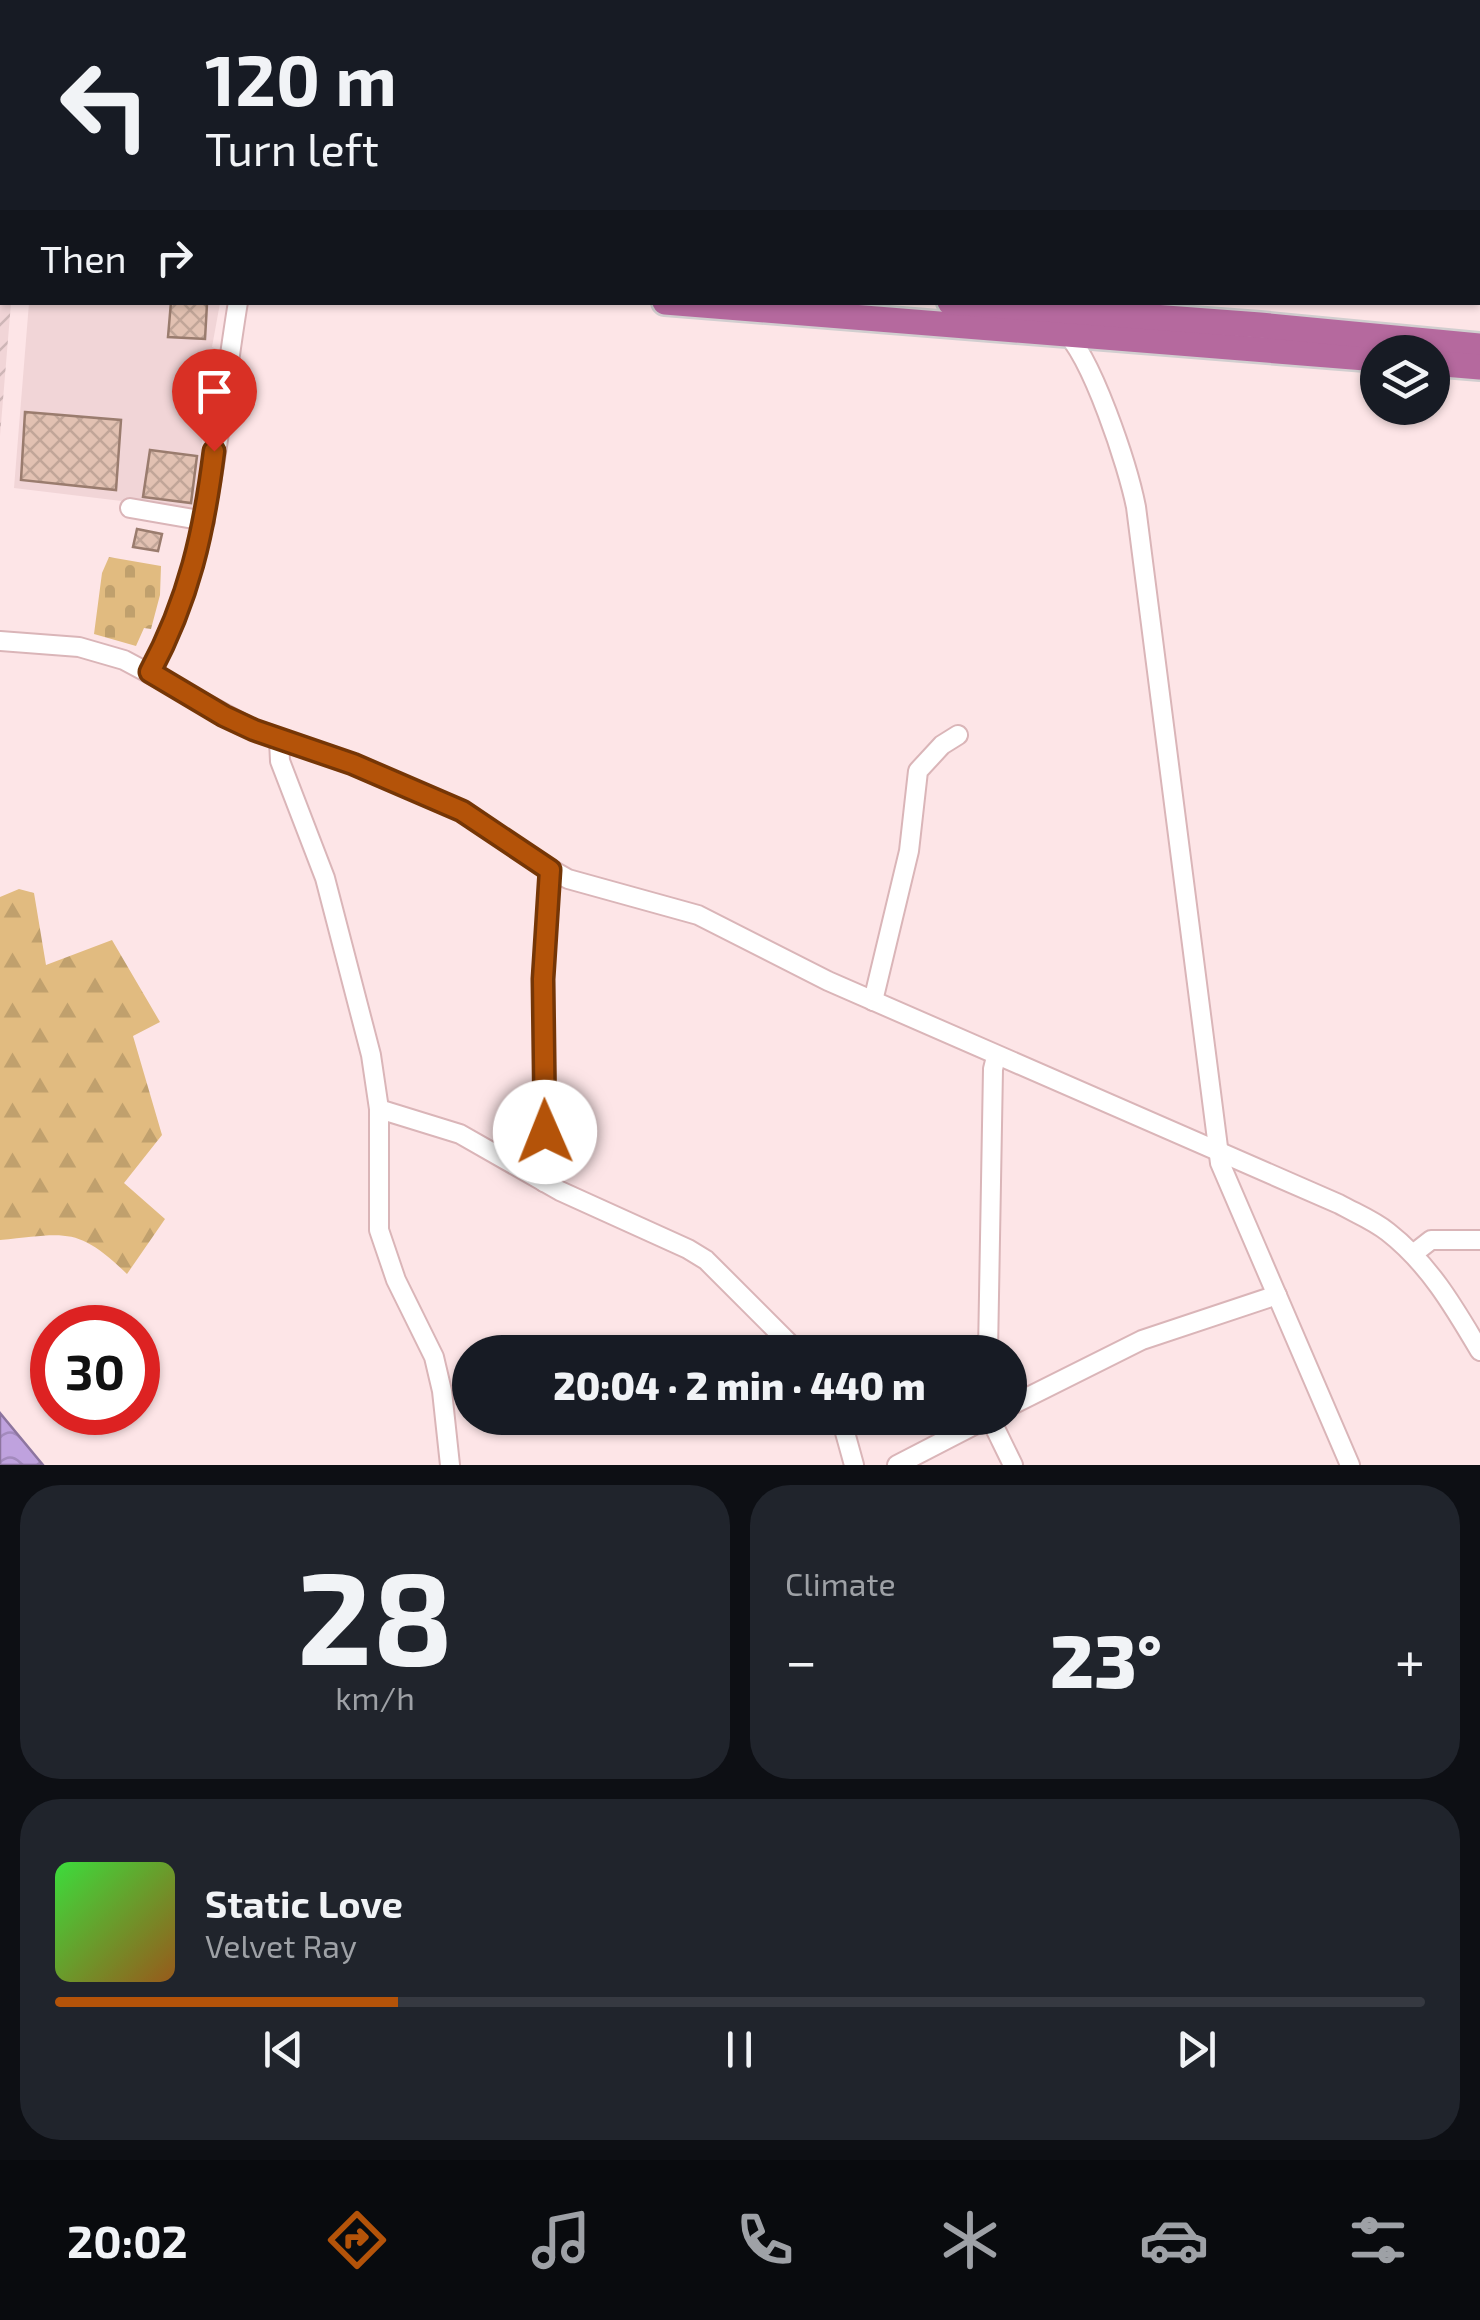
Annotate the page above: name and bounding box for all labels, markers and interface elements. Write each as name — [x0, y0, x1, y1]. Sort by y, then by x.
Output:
text: 120 m — [205, 36, 397, 120]
icon: left — [40, 40, 170, 170]
text: Turn left — [205, 121, 379, 175]
icon: right — [147, 230, 202, 285]
text: Then — [40, 235, 127, 281]
map controls — [1360, 335, 1450, 425]
button: layers — [1360, 335, 1450, 425]
pin — [172, 349, 257, 452]
icon: arrive — [187, 364, 242, 419]
position arrow — [493, 1080, 597, 1184]
speed limit sign: 30 — [30, 1305, 160, 1435]
text: 20:04 · 2 min · 440 m — [553, 1362, 926, 1408]
text: 28 — [297, 1535, 453, 1691]
text: Climate — [785, 1564, 896, 1602]
text: 23° — [1050, 1613, 1162, 1703]
text: − — [785, 1626, 817, 1692]
text: + — [1395, 1626, 1425, 1692]
text: km/h — [335, 1678, 415, 1716]
text: Static Love — [205, 1880, 403, 1926]
text: Velvet Ray — [205, 1926, 357, 1964]
icon: previous — [256, 2022, 311, 2077]
icon: pause — [712, 2022, 767, 2077]
icon: next — [1169, 2022, 1224, 2077]
icon: directions — [322, 2205, 392, 2275]
icon: music — [526, 2205, 596, 2275]
icon: phone — [730, 2205, 800, 2275]
icon: climate — [935, 2205, 1005, 2275]
icon: car — [1139, 2205, 1209, 2275]
icon: filters — [1343, 2205, 1413, 2275]
text: 20:02 — [67, 2213, 188, 2267]

